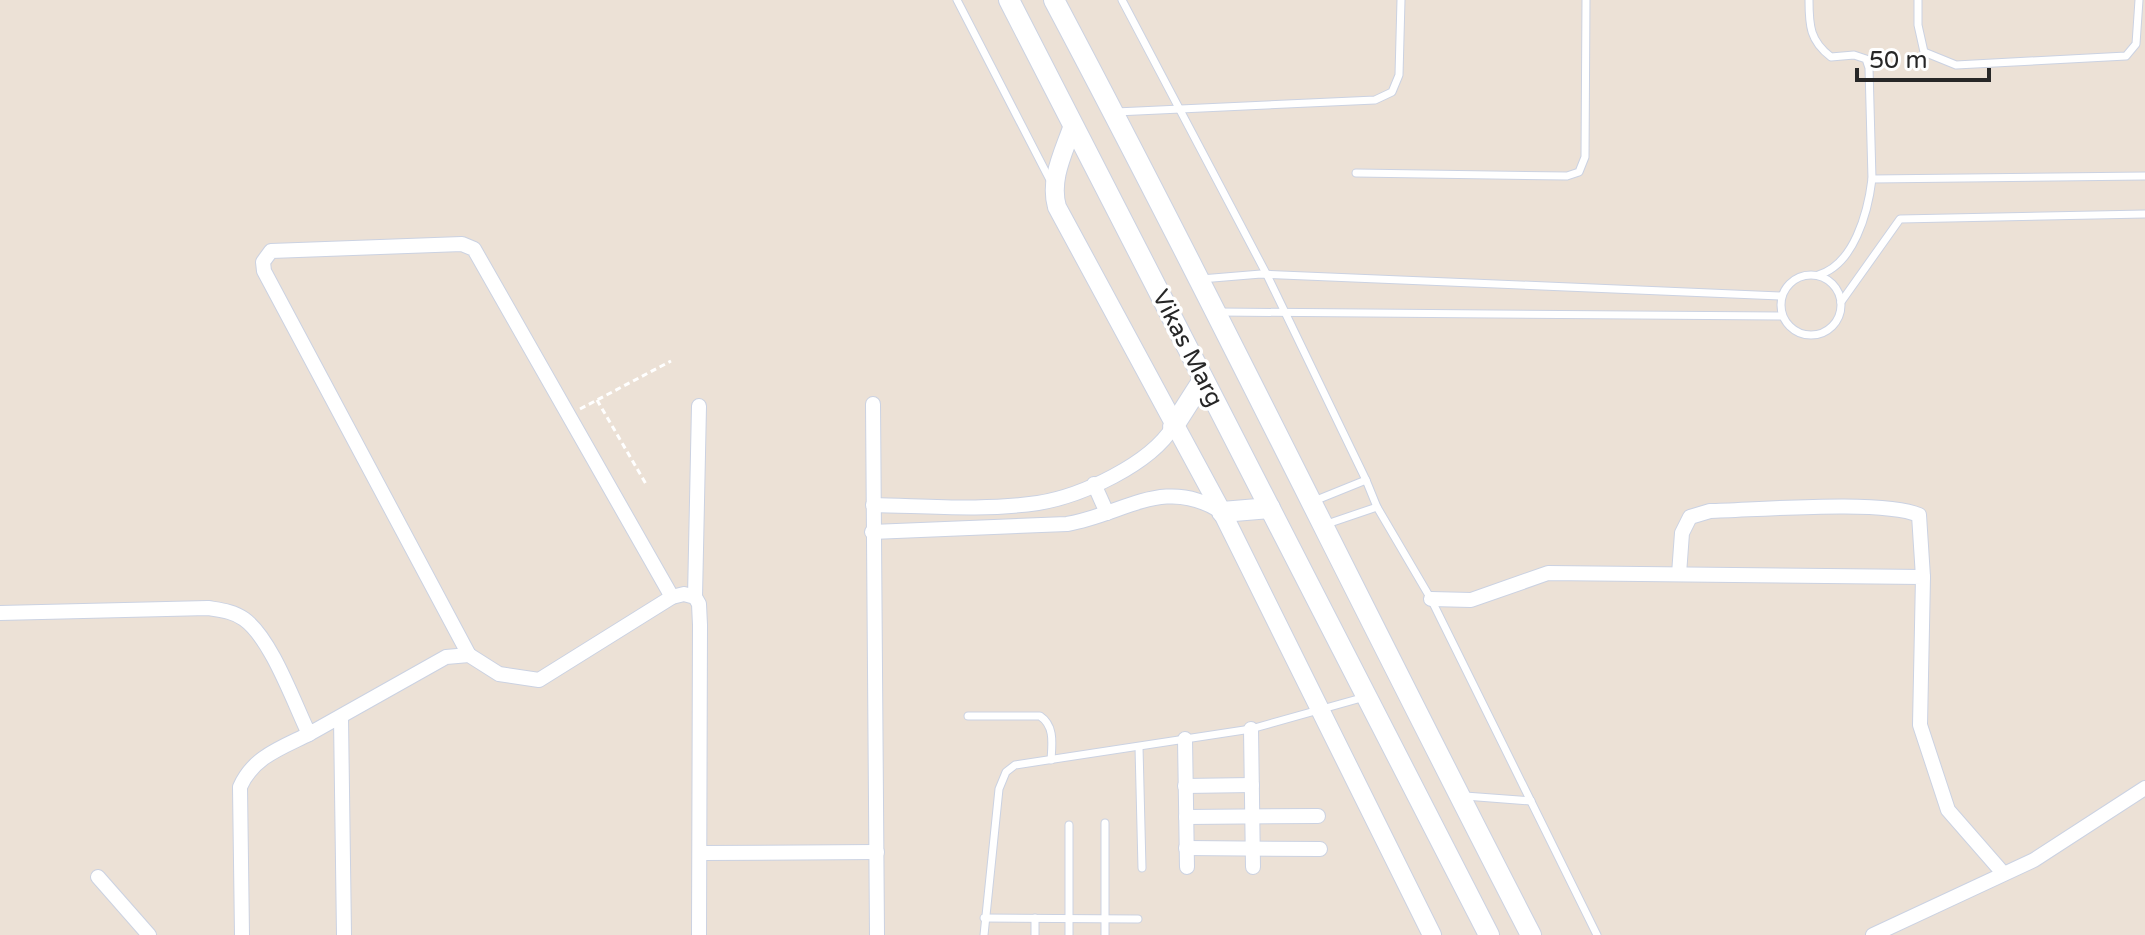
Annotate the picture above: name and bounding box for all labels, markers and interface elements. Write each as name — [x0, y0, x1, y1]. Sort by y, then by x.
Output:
scale bar — [1857, 32, 1989, 82]
text: 50 m — [1869, 46, 1927, 75]
street label: Vikas Marg — [1146, 285, 1229, 411]

